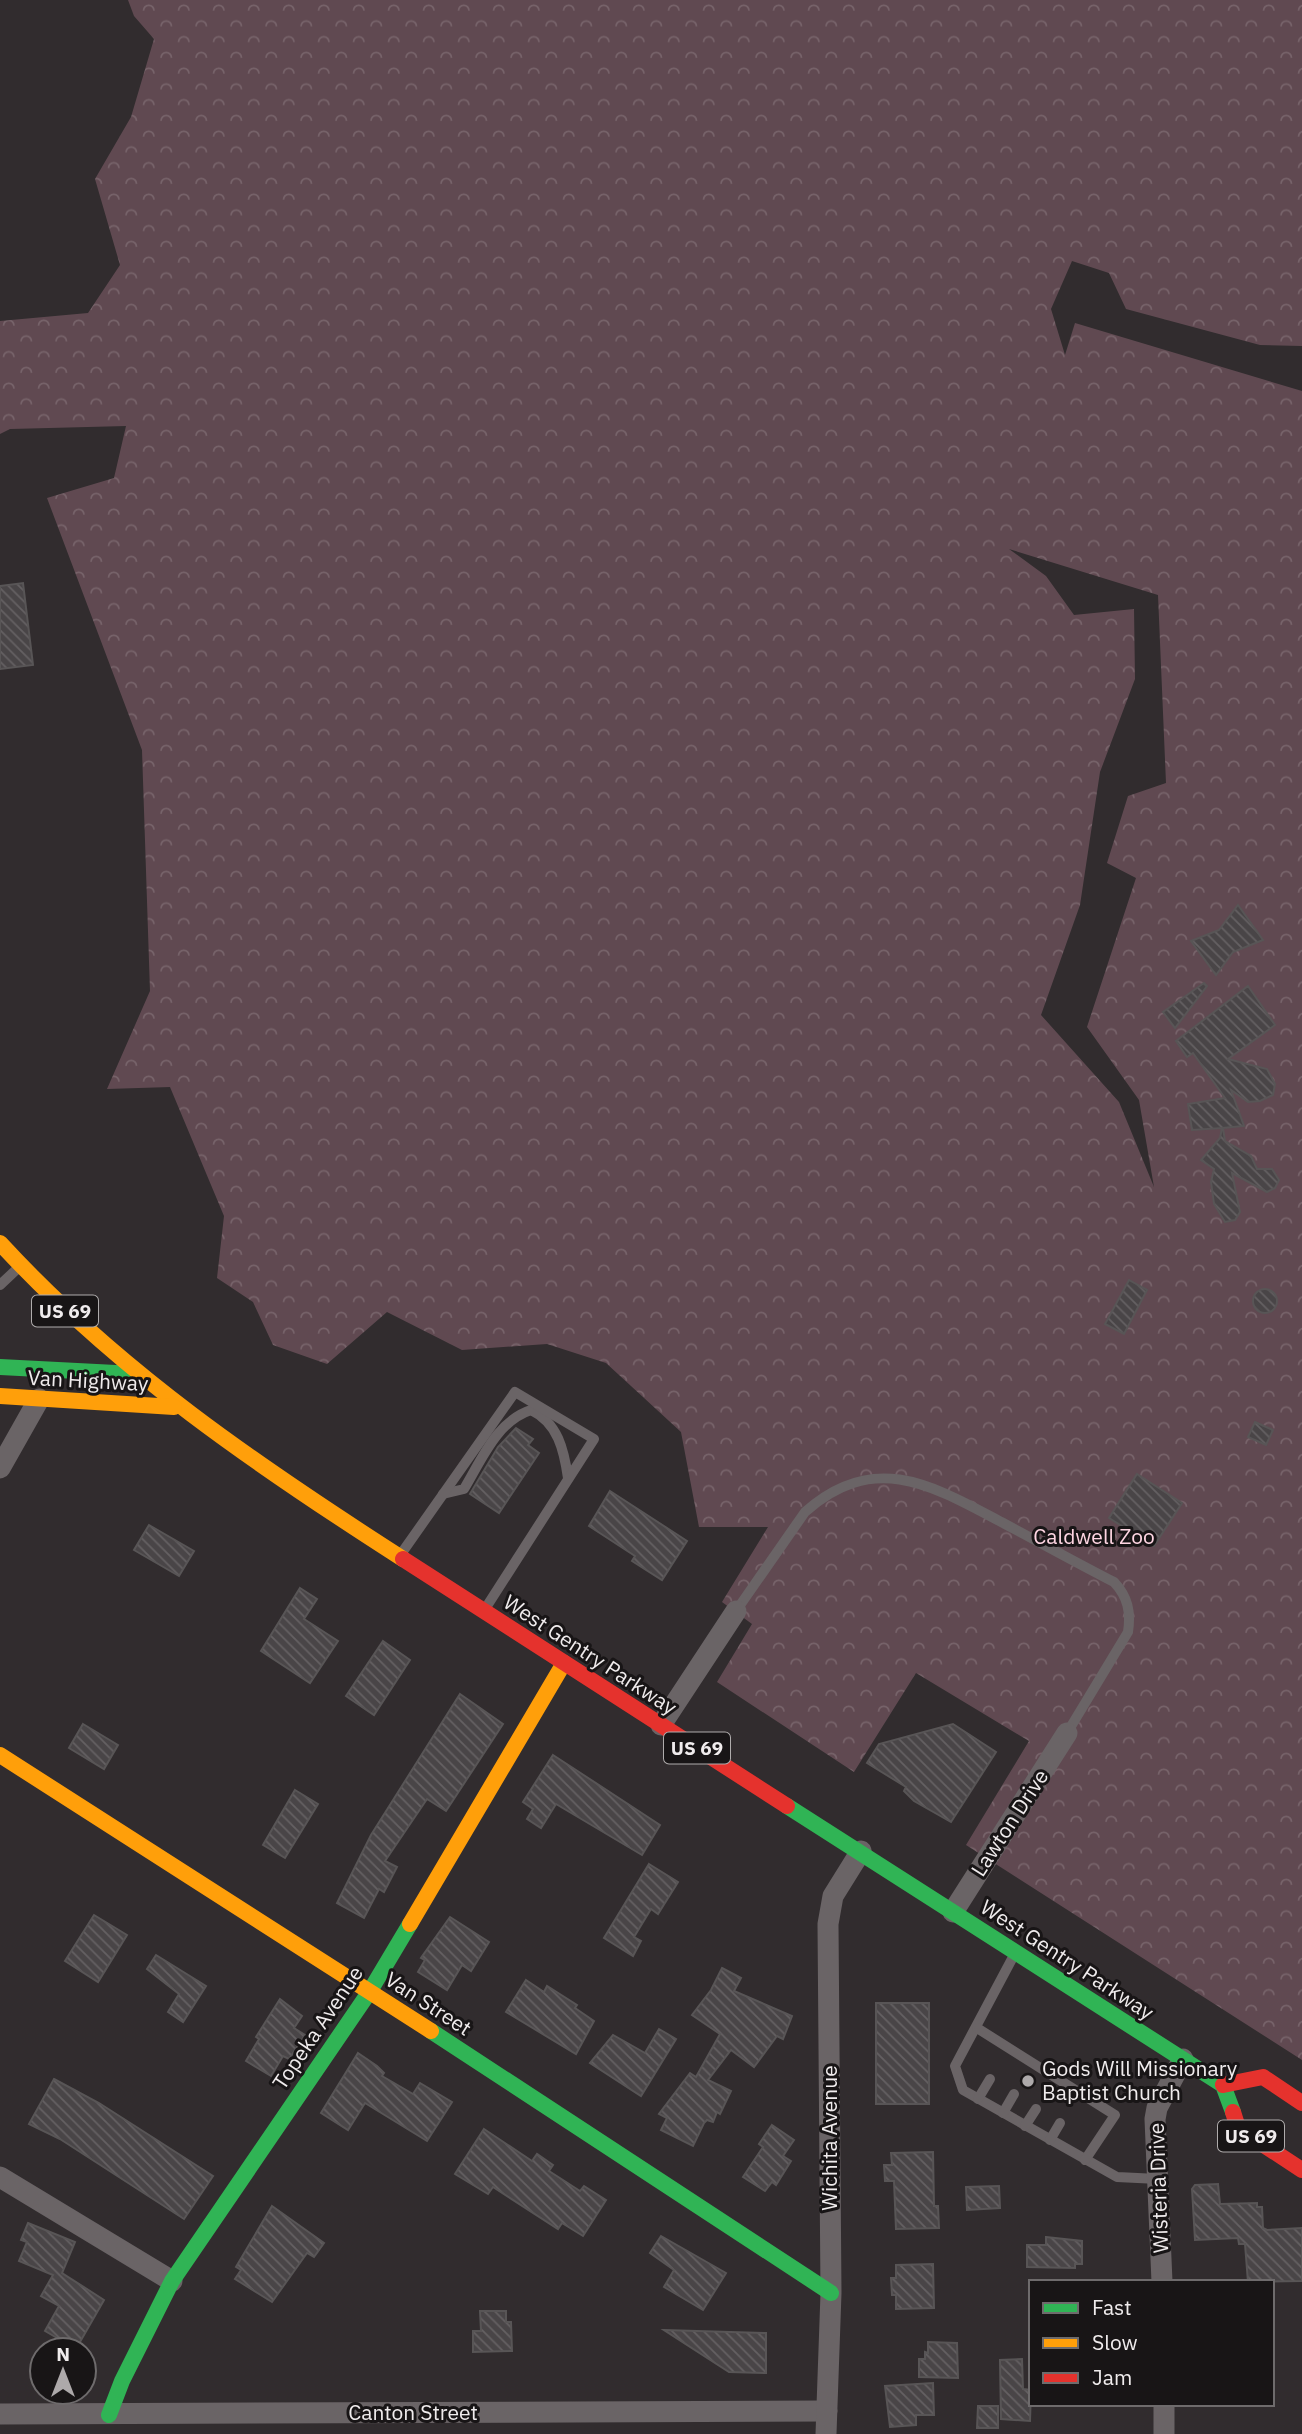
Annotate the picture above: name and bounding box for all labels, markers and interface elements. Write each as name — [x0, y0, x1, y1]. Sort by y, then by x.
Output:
road number: US 69 — [32, 1296, 98, 1326]
street label: Van Highway — [27, 1363, 150, 1397]
park label: Caldwell Zoo — [1033, 1522, 1155, 1550]
street label: West Gentry Parkway — [499, 1588, 683, 1721]
road number: US 69 — [664, 1732, 730, 1764]
street label: Lawton Drive — [964, 1763, 1054, 1881]
street label: West Gentry Parkway — [976, 1893, 1160, 2026]
street label: Topeka Avenue — [265, 1960, 369, 2095]
street label: Van Street — [380, 1965, 477, 2042]
place label: Gods Will Missionary Baptist Church — [1042, 2054, 1238, 2106]
street label: Wichita Avenue — [815, 2065, 843, 2211]
marker: Gods Will Missionary Baptist Church — [1020, 2073, 1036, 2089]
road number: US 69 — [1218, 2120, 1284, 2152]
street label: Wisteria Drive — [1142, 2122, 1174, 2254]
legend — [1029, 2280, 1274, 2406]
text: Fast — [1092, 2293, 1132, 2321]
text: Slow — [1092, 2328, 1138, 2356]
north arrow — [28, 2336, 98, 2406]
text: N — [56, 2342, 70, 2366]
text: Jam — [1092, 2363, 1132, 2391]
street label: Canton Street — [348, 2398, 478, 2426]

